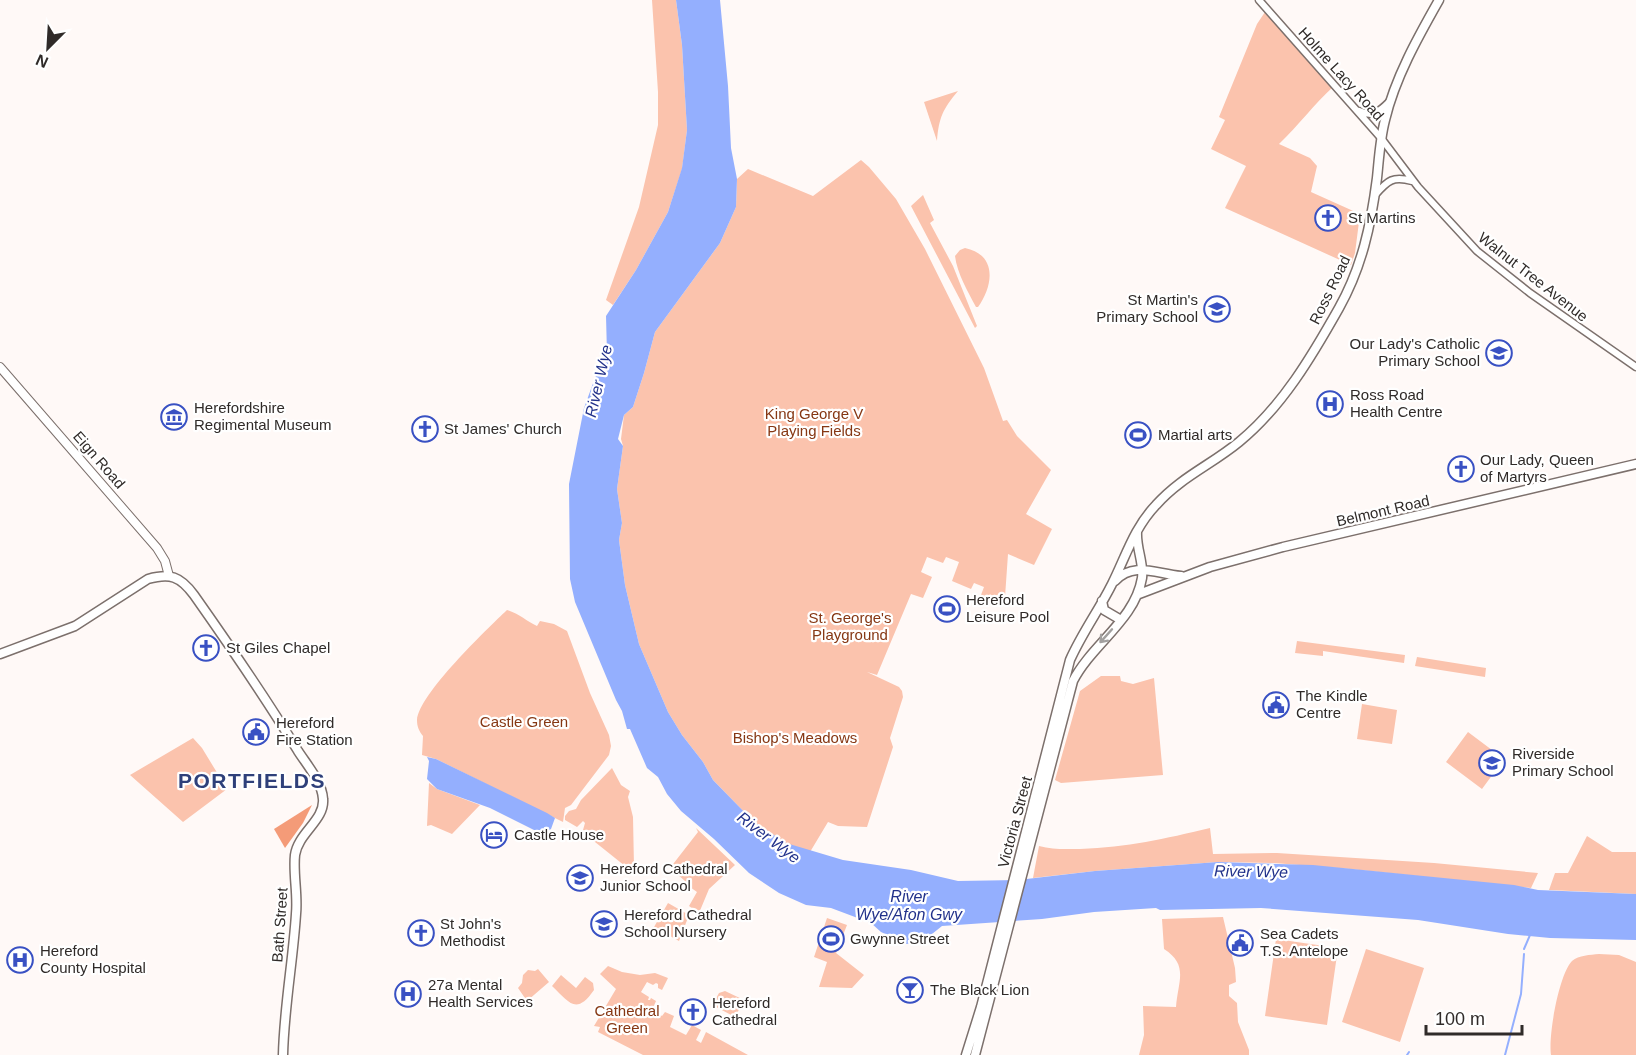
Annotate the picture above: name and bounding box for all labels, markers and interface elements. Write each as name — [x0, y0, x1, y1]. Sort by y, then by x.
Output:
north arrow — [18, 18, 78, 78]
street label: Holme Lacy Road — [1295, 24, 1388, 124]
text: N — [33, 51, 51, 71]
church icon: St Martins — [1313, 203, 1343, 233]
place label: St Martins — [1348, 209, 1416, 226]
street label: Walnut Tree Avenue — [1475, 229, 1591, 325]
street label: Ross Road — [1306, 253, 1353, 327]
place label: St Martin's Primary School — [1096, 291, 1198, 325]
school or university icon: St Martin's Primary School — [1202, 294, 1232, 324]
place label: Our Lady's Catholic Primary School — [1350, 335, 1480, 369]
school or university icon: Our Lady's Catholic Primary School — [1484, 338, 1514, 368]
water label: River Wye — [582, 343, 615, 419]
place label: Ross Road Health Centre — [1350, 386, 1443, 420]
hospital icon: Ross Road Health Centre — [1315, 389, 1345, 419]
place label: Herefordshire Regimental Museum — [194, 399, 332, 433]
museum icon: Herefordshire Regimental Museum — [159, 402, 189, 432]
park label: King George V Playing Fields — [765, 405, 863, 439]
church icon: St James' Church — [410, 414, 440, 444]
place label: St James' Church — [444, 420, 562, 437]
sports icon: Martial arts — [1123, 420, 1153, 450]
place label: Martial arts — [1158, 426, 1232, 443]
street label: Eign Road — [70, 428, 129, 492]
place label: Our Lady, Queen of Martyrs — [1480, 451, 1594, 485]
church icon: Our Lady, Queen of Martyrs — [1446, 454, 1476, 484]
street label: Belmont Road — [1335, 492, 1431, 529]
place label: Hereford Leisure Pool — [966, 591, 1049, 625]
sports icon: Hereford Leisure Pool — [932, 594, 962, 624]
park label: St. George's Playground — [809, 609, 891, 643]
one-way arrow — [1099, 629, 1113, 644]
church icon: St Giles Chapel — [191, 633, 221, 663]
place label: St Giles Chapel — [226, 639, 330, 656]
place label: The Kindle Centre — [1296, 687, 1368, 721]
public building icon: The Kindle Centre — [1261, 690, 1291, 720]
park label: Castle Green — [480, 713, 568, 730]
place label: Hereford Fire Station — [276, 714, 353, 748]
public building icon: Hereford Fire Station — [241, 717, 271, 747]
park label: Bishop's Meadows — [733, 729, 857, 746]
place label: Riverside Primary School — [1512, 745, 1614, 779]
school or university icon: Riverside Primary School — [1477, 748, 1507, 778]
district label: PORTFIELDS — [178, 769, 326, 792]
street label: Victoria Street — [994, 774, 1035, 869]
water label: River Wye — [734, 808, 803, 866]
hotel icon: Castle House — [479, 820, 509, 850]
place label: Castle House — [514, 826, 604, 843]
place label: Hereford Cathedral Junior School — [600, 860, 728, 894]
water label: River Wye — [1214, 862, 1288, 881]
school or university icon: Hereford Cathedral Junior School — [565, 863, 595, 893]
street label: Bath Street — [268, 886, 291, 963]
water label: River Wye/Afon Gwy — [856, 888, 963, 923]
place label: Hereford Cathedral School Nursery — [624, 906, 752, 940]
school or university icon: Hereford Cathedral School Nursery — [589, 909, 619, 939]
place label: St John's Methodist — [440, 915, 506, 949]
church icon: St John's Methodist — [406, 918, 436, 948]
sports icon: Gwynne Street — [816, 924, 846, 954]
place label: Sea Cadets T.S. Antelope — [1260, 925, 1348, 959]
public building icon: Sea Cadets T.S. Antelope — [1225, 928, 1255, 958]
place label: Gwynne Street — [850, 930, 950, 947]
place label: Hereford County Hospital — [40, 942, 146, 976]
hospital icon: Hereford County Hospital — [5, 945, 35, 975]
bar icon: The Black Lion — [895, 975, 925, 1005]
place label: 27a Mental Health Services — [428, 976, 533, 1010]
hospital icon: 27a Mental Health Services — [393, 979, 423, 1009]
place label: The Black Lion — [930, 981, 1029, 998]
place label: Hereford Cathedral — [712, 994, 777, 1028]
church icon: Hereford Cathedral — [678, 997, 708, 1027]
scale bar — [1426, 998, 1522, 1036]
park label: Cathedral Green — [594, 1002, 660, 1036]
text: 100 m — [1435, 1009, 1485, 1029]

